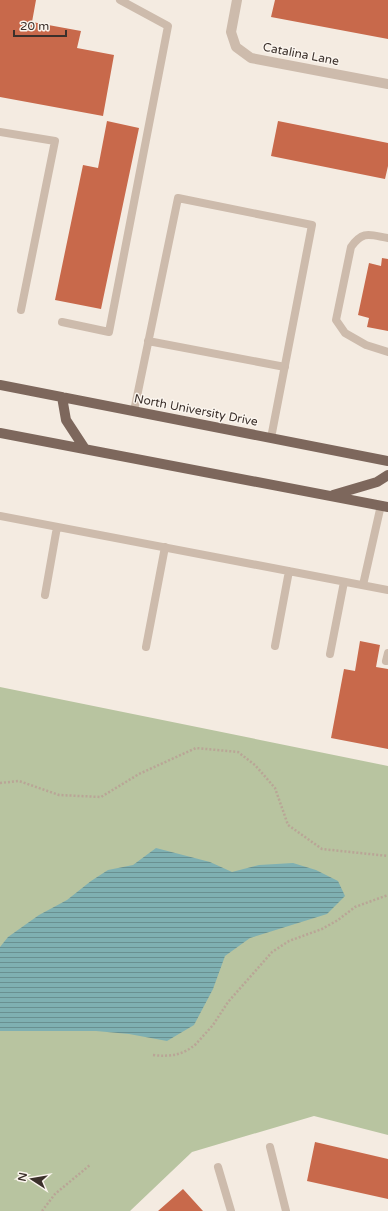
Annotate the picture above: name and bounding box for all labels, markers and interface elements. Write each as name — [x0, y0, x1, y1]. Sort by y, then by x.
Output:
scale bar — [14, 12, 66, 38]
text: 20 m — [20, 19, 49, 33]
street label: Catalina Lane — [262, 40, 340, 68]
street label: North University Drive — [133, 391, 259, 429]
north arrow — [12, 1159, 52, 1199]
text: N — [15, 1171, 30, 1183]

